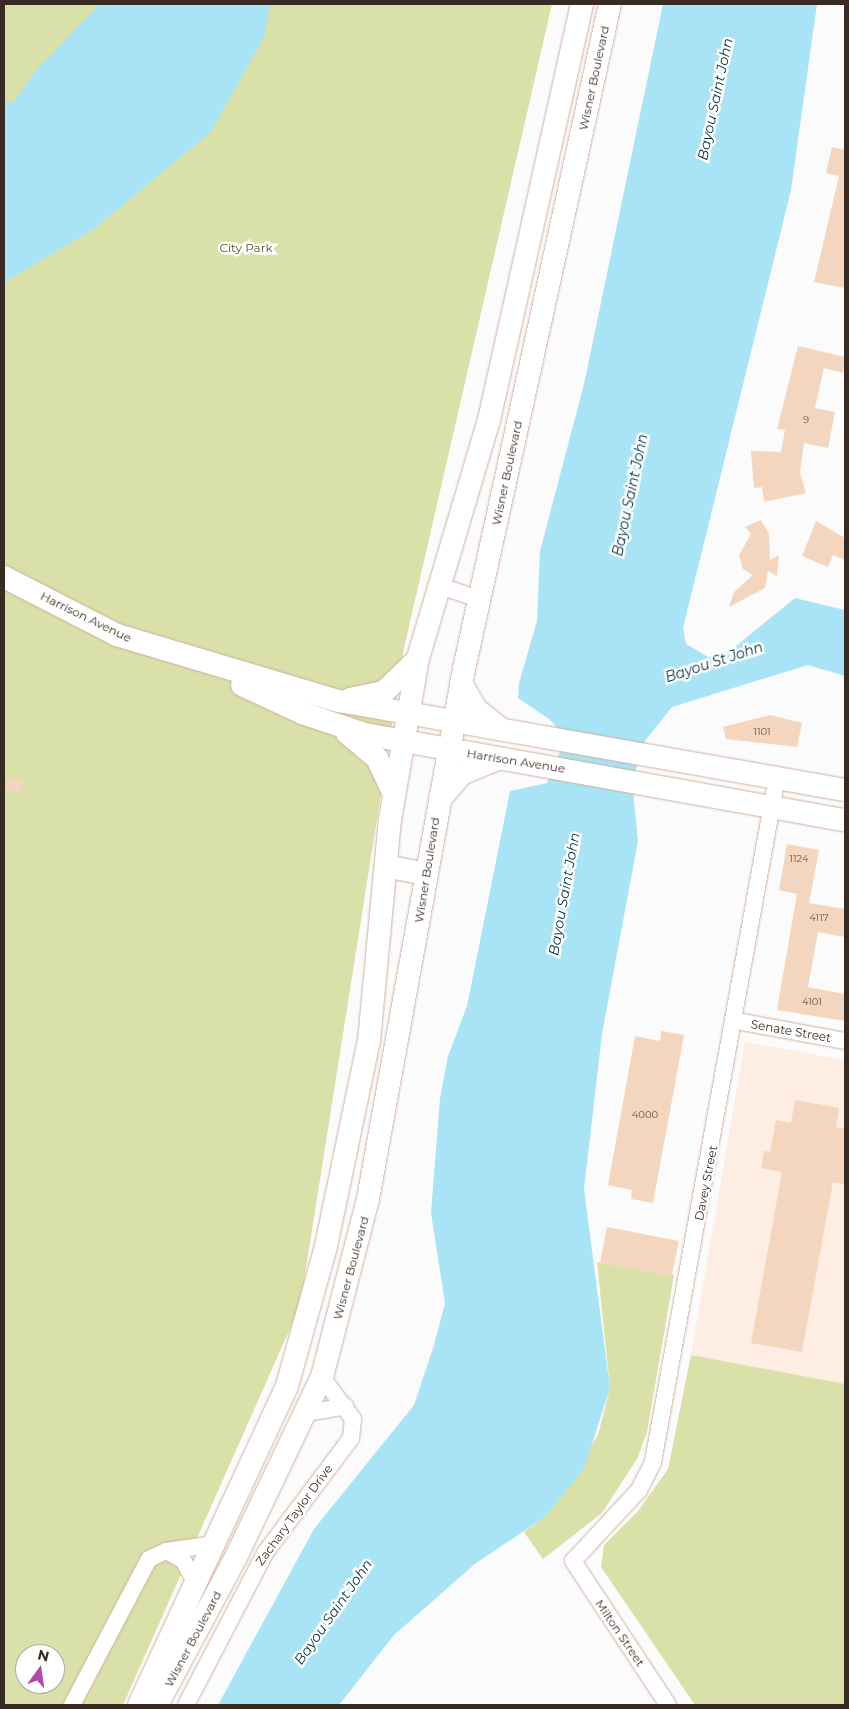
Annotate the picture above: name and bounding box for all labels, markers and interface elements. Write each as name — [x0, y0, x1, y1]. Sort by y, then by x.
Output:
street label: Wisner Boulevard — [576, 24, 612, 132]
water label: Bayou Saint John — [694, 36, 736, 162]
park label: City Park — [219, 241, 273, 255]
house number: 9 — [803, 414, 809, 426]
street label: Wisner Boulevard — [489, 419, 525, 527]
water label: Bayou Saint John — [609, 432, 651, 558]
street label: Harrison Avenue — [38, 589, 134, 645]
water label: Bayou St John — [663, 638, 765, 686]
house number: 1101 — [753, 726, 771, 738]
street label: Harrison Avenue — [466, 746, 566, 776]
street label: Wisner Boulevard — [412, 816, 442, 924]
water label: Bayou Saint John — [545, 831, 583, 957]
house number: 1124 — [789, 853, 809, 865]
house number: 4117 — [809, 912, 829, 924]
house number: 4101 — [802, 996, 822, 1008]
street label: Senate Street — [750, 1017, 832, 1045]
house number: 4000 — [632, 1109, 658, 1121]
street label: Davey Street — [692, 1144, 720, 1222]
street label: Wisner Boulevard — [330, 1215, 372, 1321]
street label: Zachary Taylor Drive — [253, 1462, 335, 1568]
water label: Bayou Saint John — [290, 1556, 376, 1668]
street label: Wisner Boulevard — [162, 1589, 224, 1689]
street label: Milton Street — [592, 1597, 648, 1669]
north arrow — [15, 1644, 65, 1694]
text: N — [36, 1645, 51, 1666]

